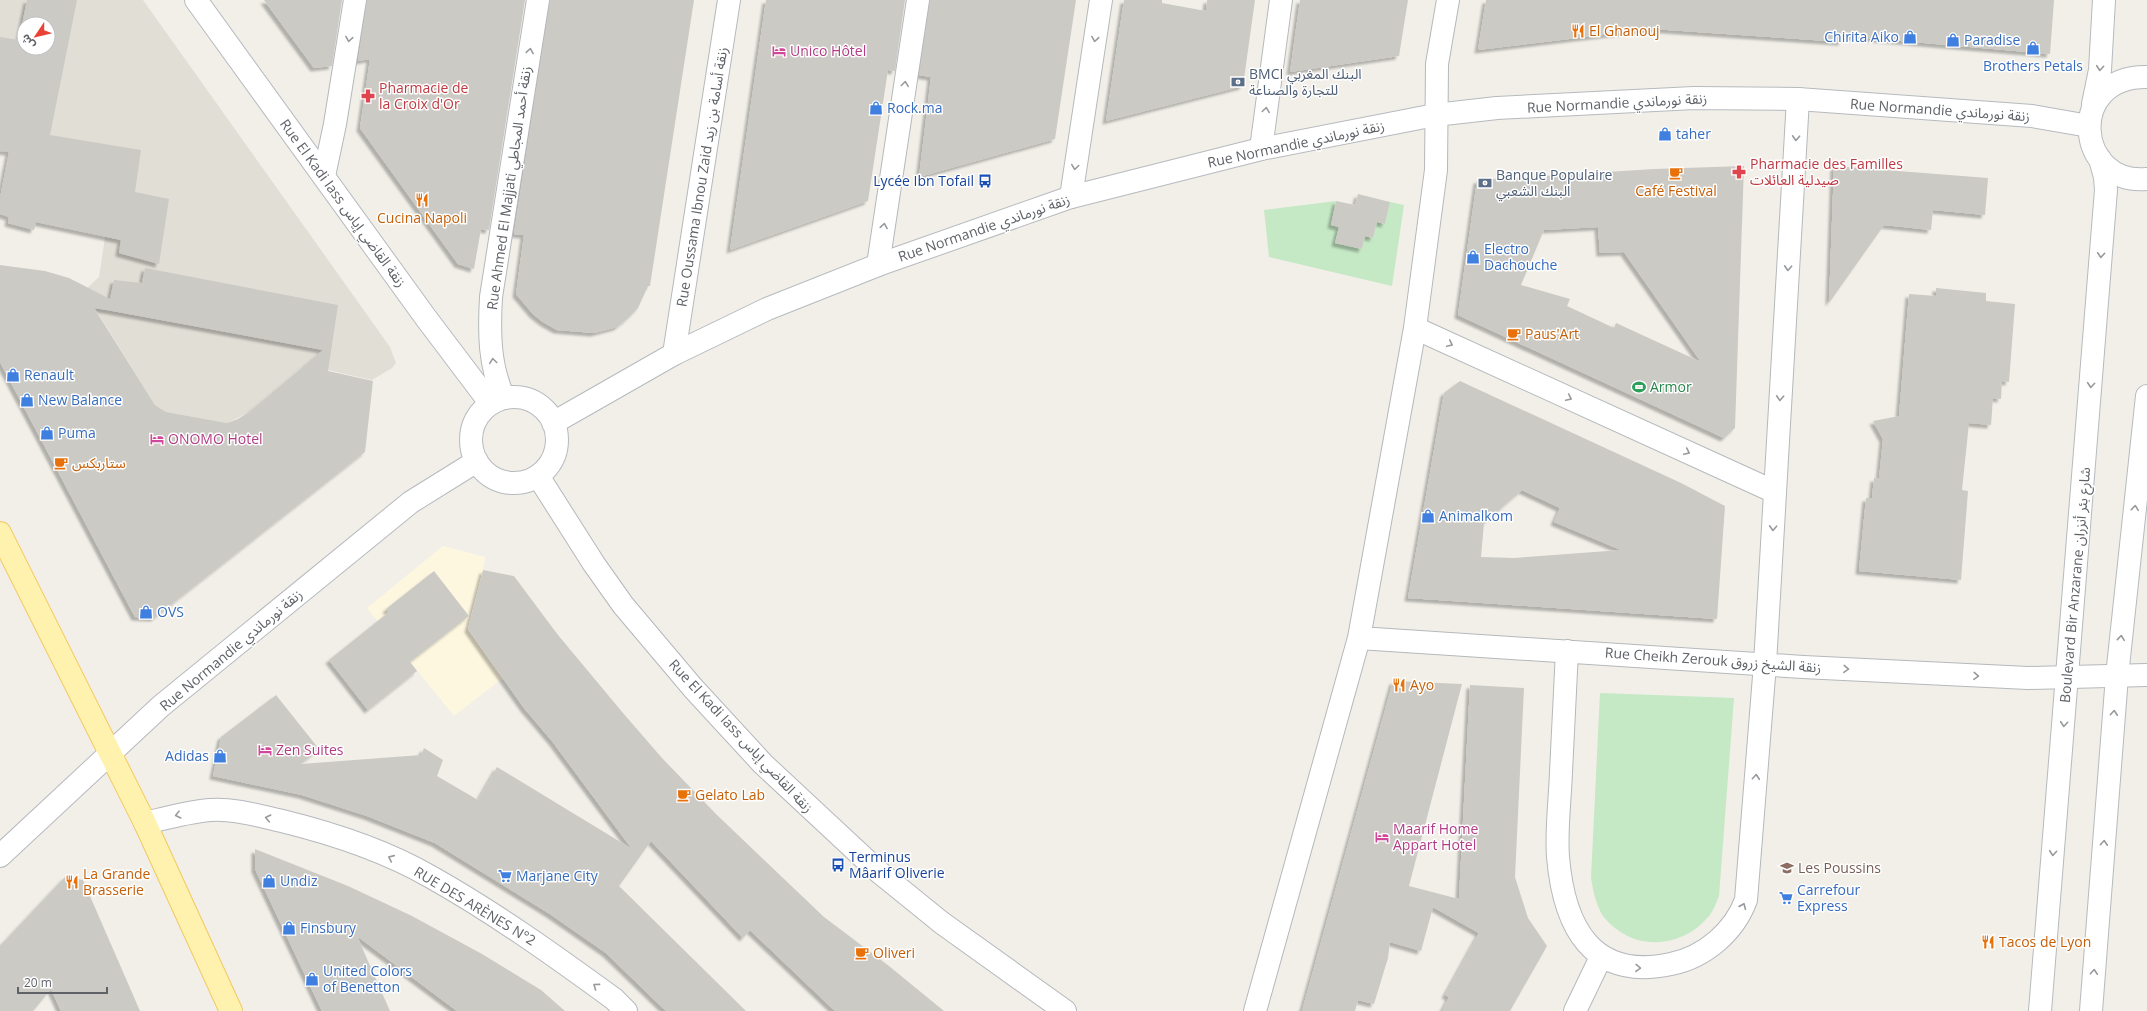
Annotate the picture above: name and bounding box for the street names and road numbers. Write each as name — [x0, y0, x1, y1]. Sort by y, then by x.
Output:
street label: Rue Oussama Ibnou Zaid زنقة أسامة بن زيد — [672, 46, 731, 308]
street label: Rue Ahmed El Majjati زنقة أحمد المجاطي — [482, 65, 537, 311]
street label: Rue Normandie زنقة نورماندي — [1526, 88, 1708, 119]
street label: Rue Normandie زنقة نورماندي — [1849, 94, 2031, 128]
street label: Rue El Kadi Iass زنقة القاضي إياس — [274, 115, 411, 292]
street label: Rue Normandie زنقة نورماندي — [1206, 115, 1387, 174]
street label: Rue Normandie زنقة نورماندي — [895, 189, 1073, 268]
street label: Boulevard Bir Anzarane شارع بئر أنزران — [2055, 466, 2096, 704]
street label: Rue Normandie زنقة نورماندي — [155, 584, 307, 717]
street label: Rue Cheikh Zerouk زنقة الشيخ زروق — [1604, 642, 1822, 679]
street label: Rue El Kadi Iass زنقة القاضي إياس — [663, 655, 818, 818]
street label: RUE DES ARÈNES N°2 — [411, 862, 540, 950]

